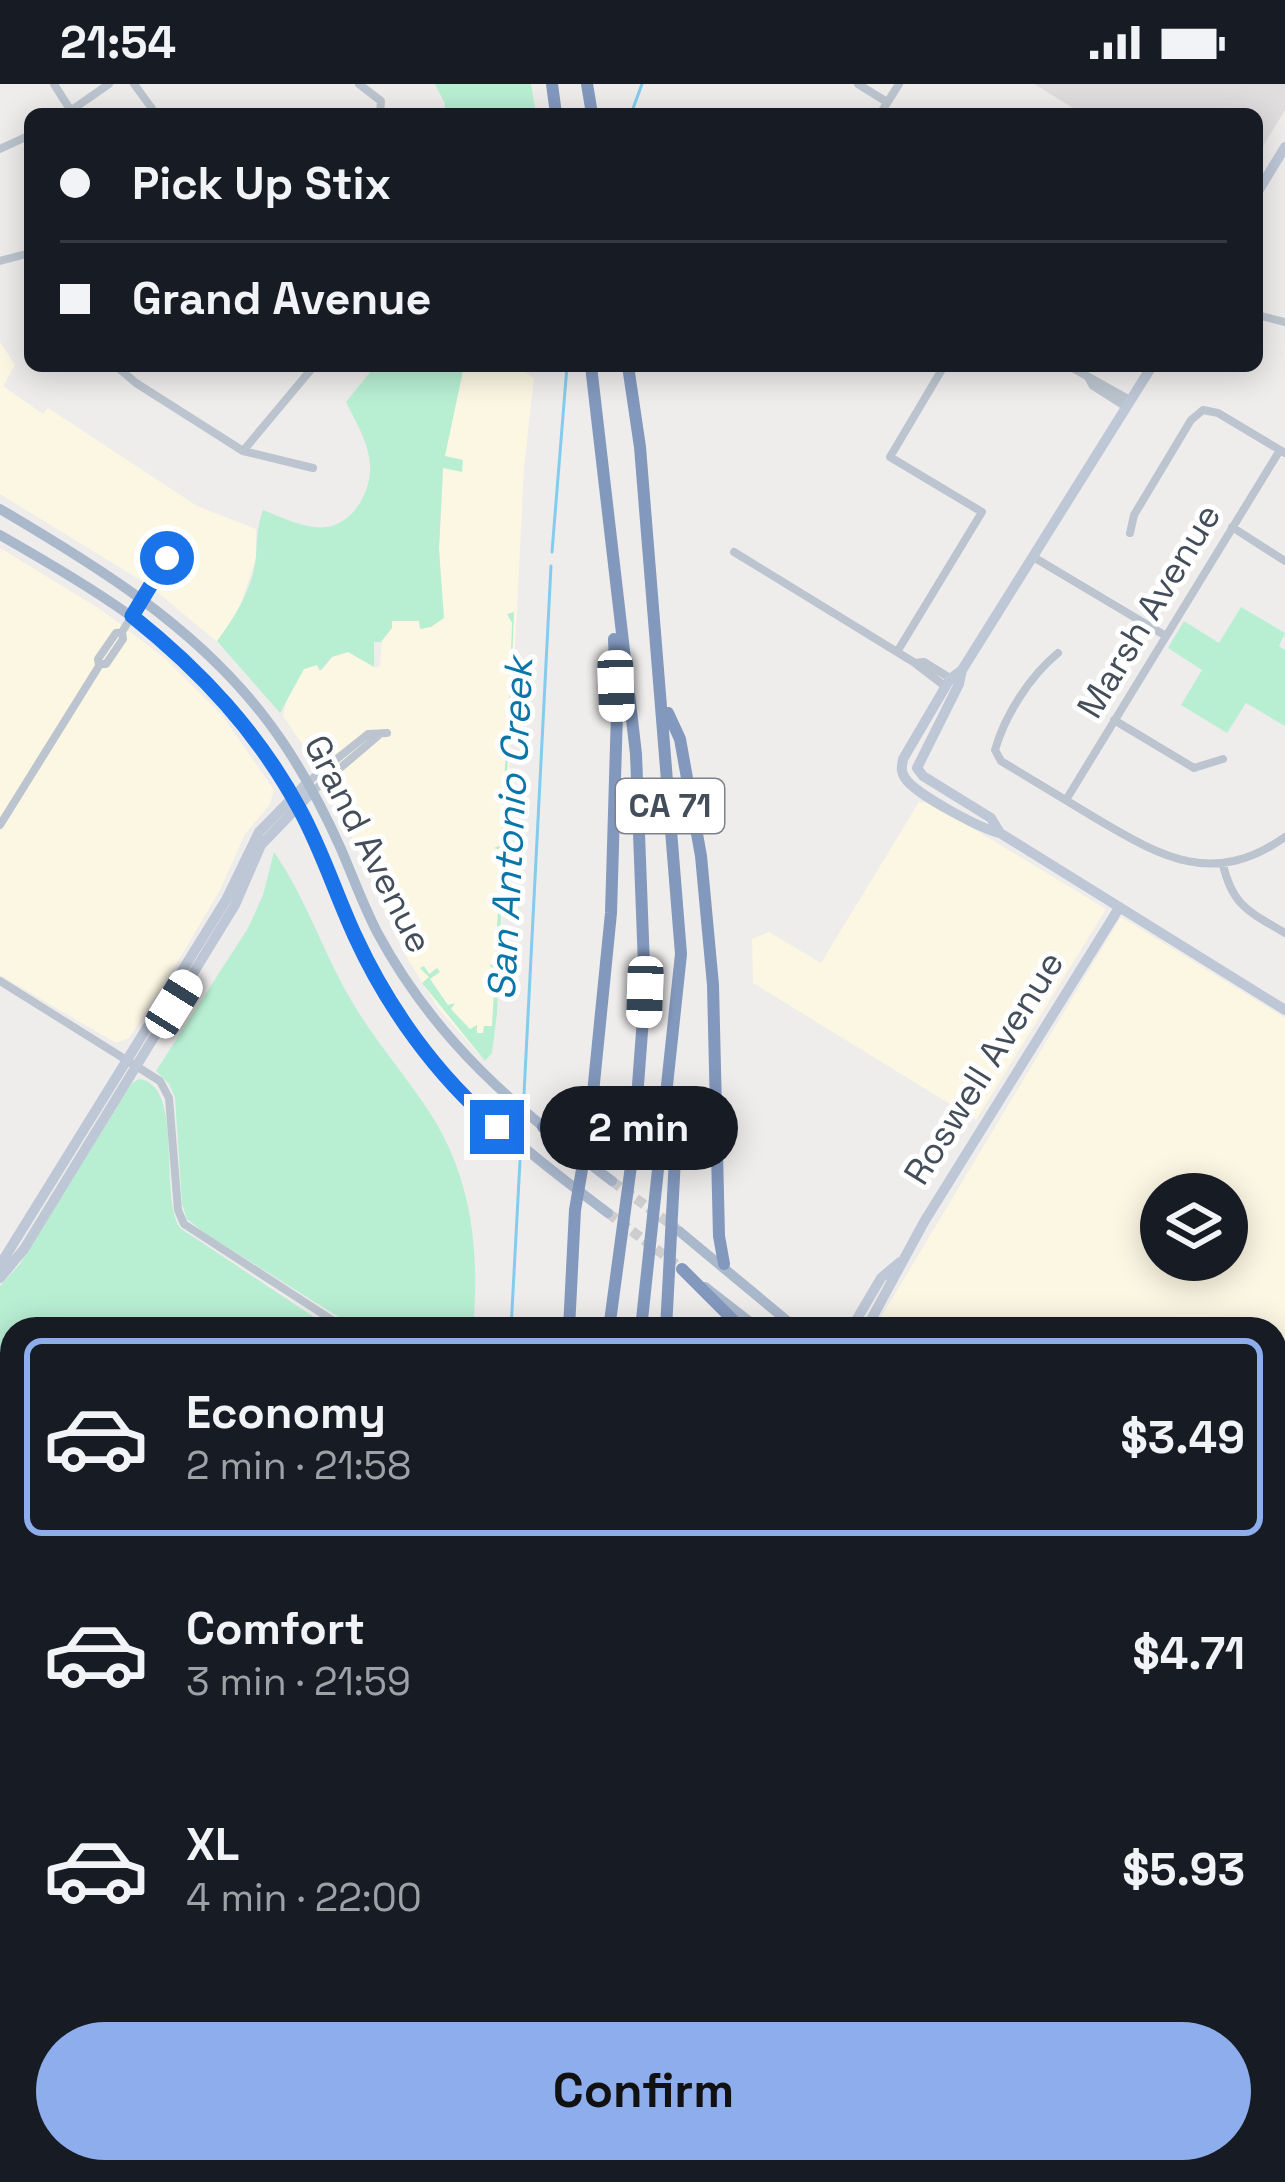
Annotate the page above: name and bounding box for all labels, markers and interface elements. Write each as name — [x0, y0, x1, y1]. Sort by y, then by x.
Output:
text: 21:54 — [60, 14, 176, 71]
text: Pick Up Stix — [132, 155, 391, 212]
text: Grand Avenue — [132, 270, 432, 327]
street label: Marsh Avenue — [1067, 495, 1231, 727]
route start — [140, 531, 194, 585]
car — [597, 649, 635, 723]
water label: San Antonio Creek — [477, 653, 544, 1001]
street label: Grand Avenue — [293, 727, 443, 961]
road number: CA 71 — [616, 779, 724, 833]
street label: Roswell Avenue — [894, 943, 1074, 1193]
car — [626, 955, 664, 1029]
car — [140, 964, 208, 1044]
callout: 2 min — [539, 1085, 737, 1169]
route end — [470, 1100, 524, 1154]
text: 2 min — [589, 1103, 689, 1152]
map controls — [1140, 1173, 1248, 1281]
button: layers — [1140, 1173, 1248, 1281]
icon: car — [42, 1383, 150, 1491]
text: Economy — [186, 1384, 386, 1441]
text: $3.49 — [1121, 1409, 1245, 1466]
text: 2 min · 21:58 — [186, 1441, 411, 1490]
icon: car — [42, 1599, 150, 1707]
text: Comfort — [186, 1600, 365, 1657]
text: $4.71 — [1132, 1625, 1245, 1682]
text: 3 min · 21:59 — [186, 1657, 411, 1706]
icon: car — [42, 1815, 150, 1923]
text: XL — [186, 1816, 239, 1873]
text: $5.93 — [1122, 1841, 1245, 1898]
text: 4 min · 22:00 — [186, 1873, 422, 1922]
button: Confirm — [36, 2022, 1251, 2160]

